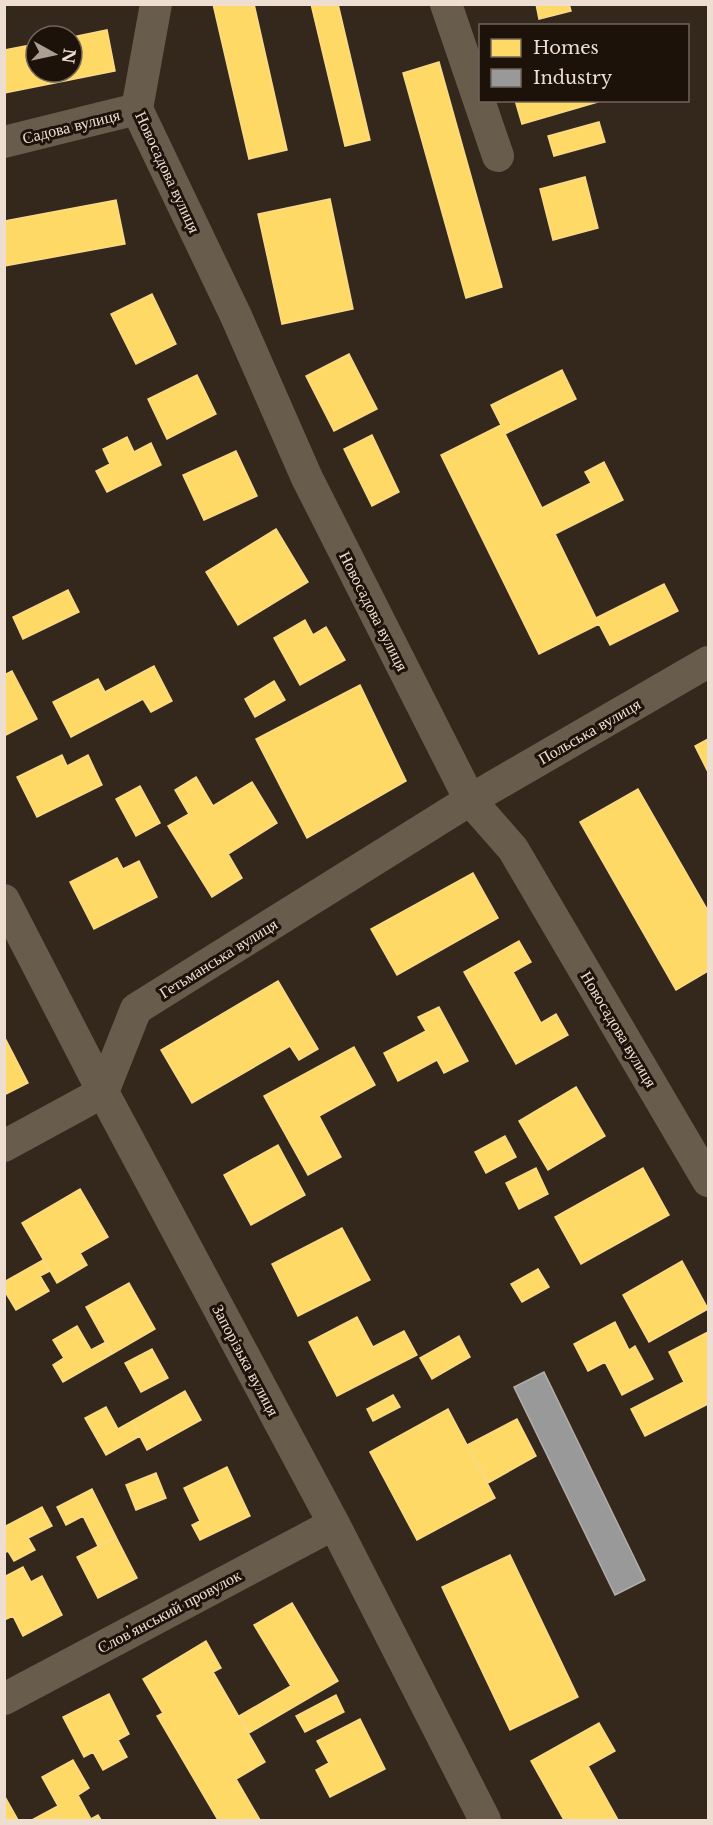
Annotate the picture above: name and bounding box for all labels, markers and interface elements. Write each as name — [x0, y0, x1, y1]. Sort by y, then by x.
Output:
north arrow — [24, 24, 84, 84]
legend — [479, 24, 689, 102]
text: Homes — [533, 37, 599, 59]
text: N — [58, 47, 80, 65]
text: Industry — [533, 67, 613, 89]
street label: Садова вулиця — [20, 104, 122, 148]
street label: Новосадова вулиця — [131, 108, 205, 237]
street label: Новосадова вулиця — [335, 548, 413, 675]
street label: Польська вулиця — [534, 693, 644, 768]
street label: Гетьманська вулиця — [155, 913, 281, 1002]
street label: Новосадова вулиця — [577, 967, 662, 1091]
street label: Запорізька вулиця — [208, 1301, 284, 1420]
street label: Словʼянський провулок — [94, 1565, 244, 1657]

